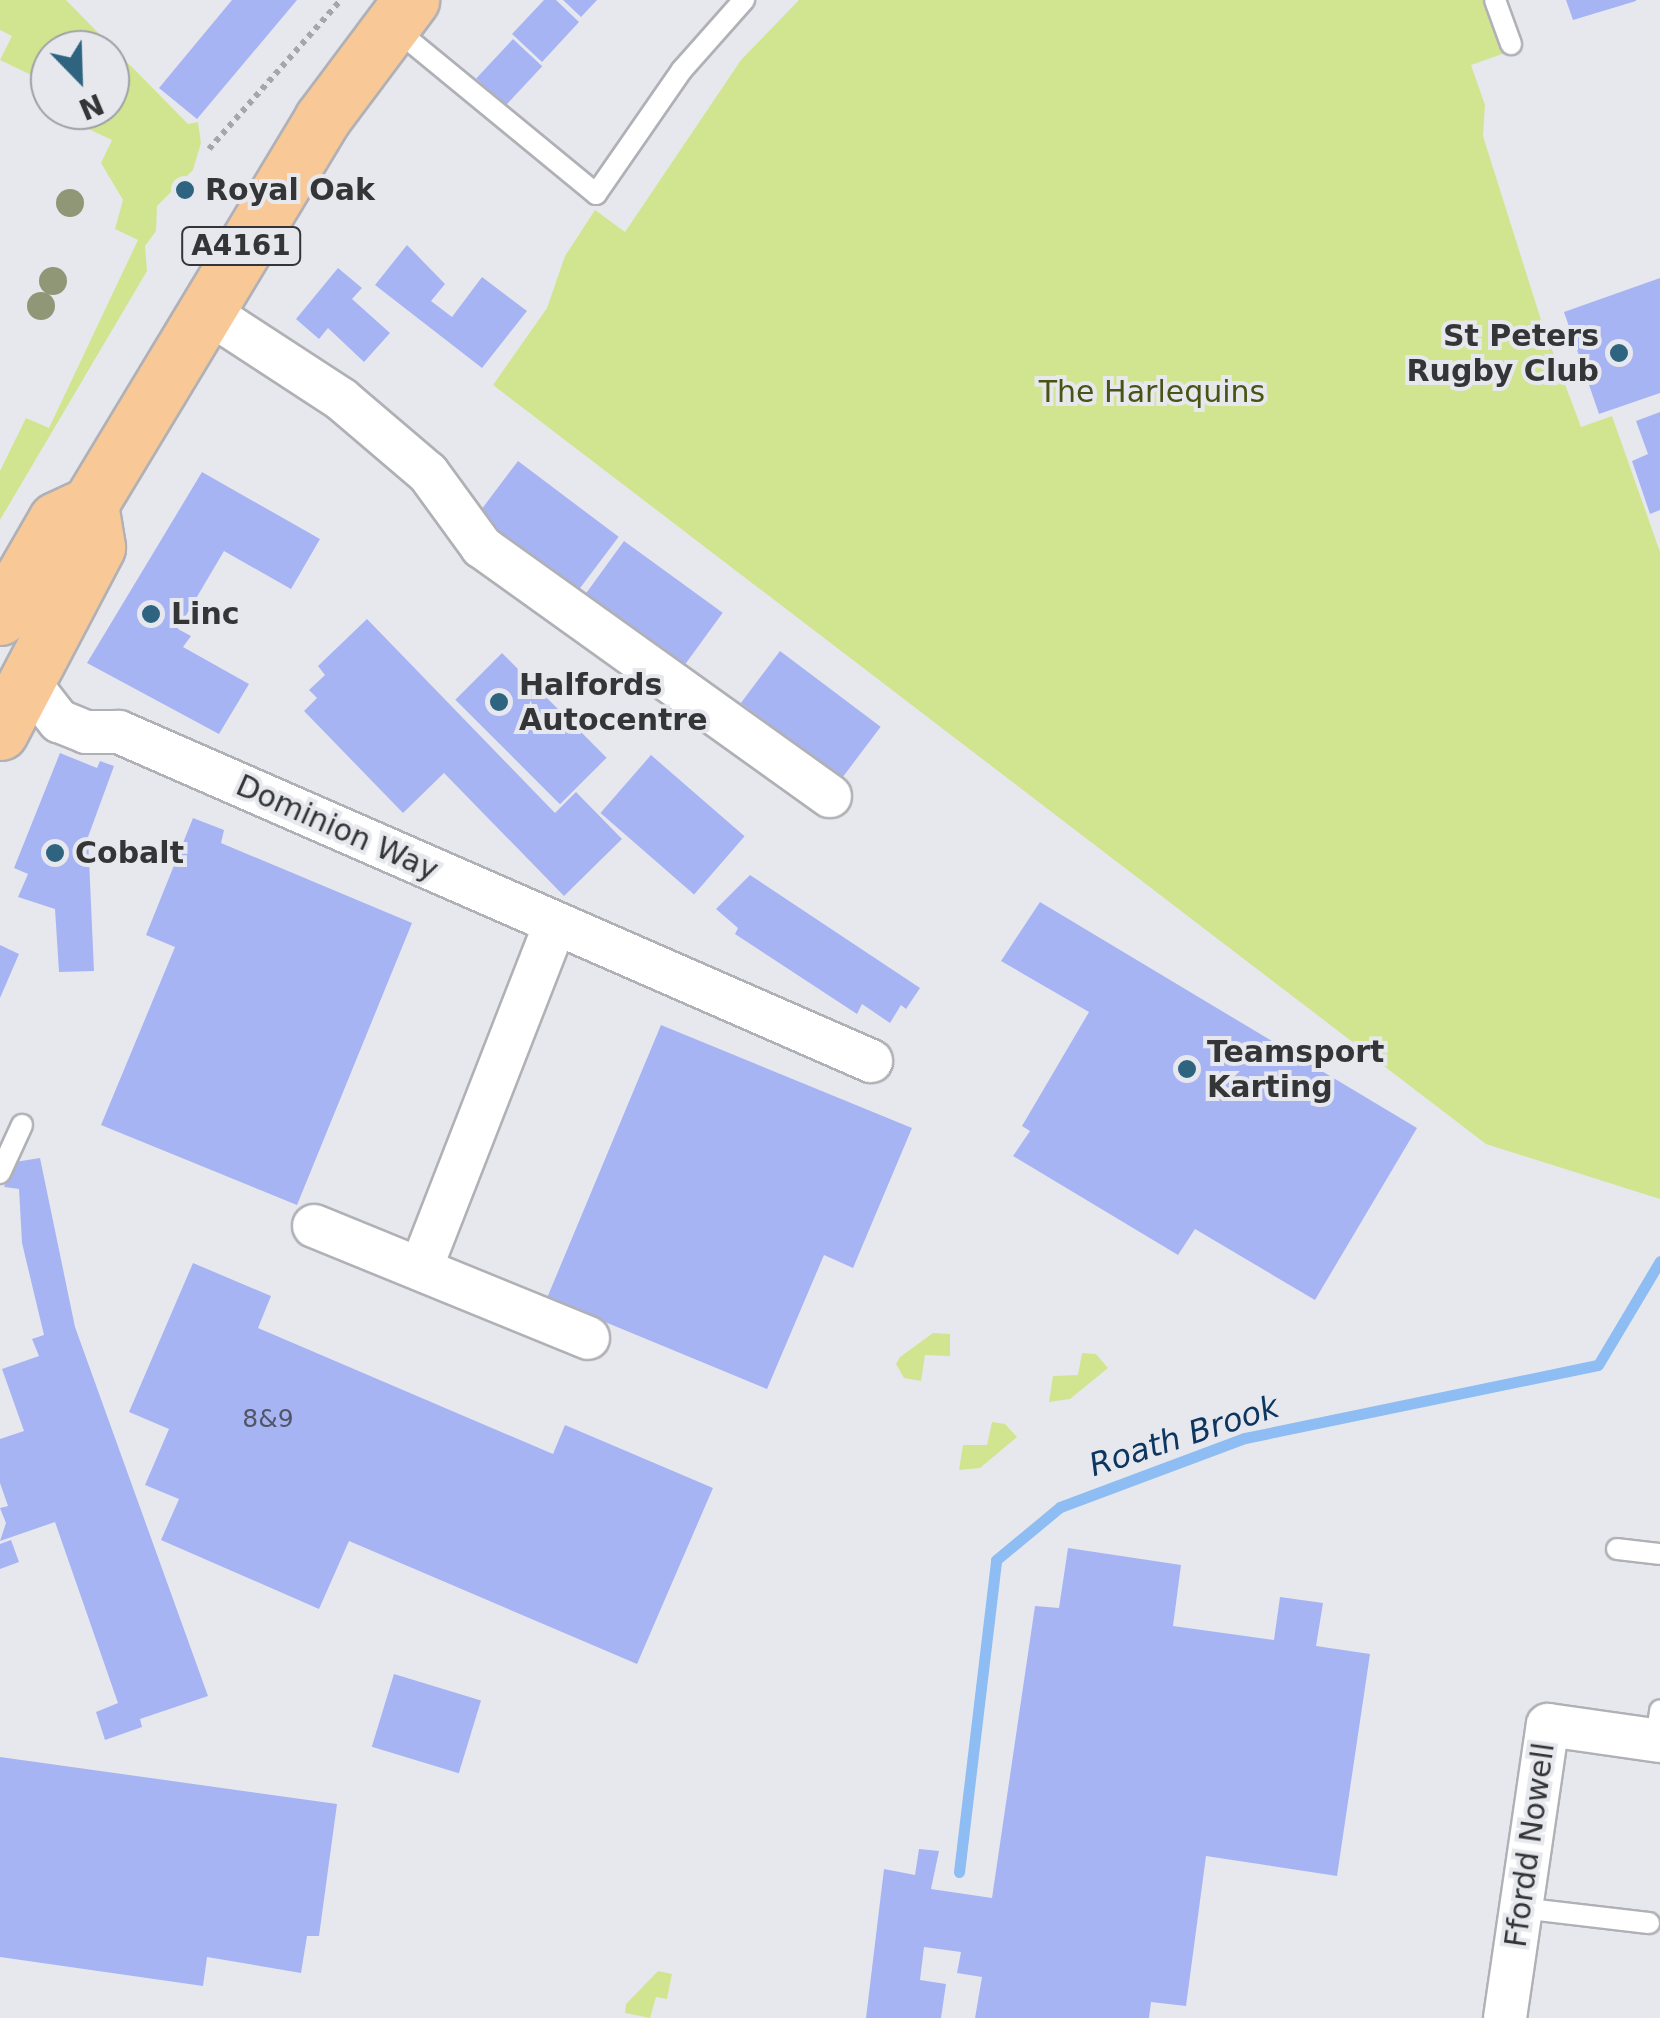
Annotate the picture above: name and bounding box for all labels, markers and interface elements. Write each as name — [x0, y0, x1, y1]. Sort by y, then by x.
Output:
north arrow — [30, 30, 130, 130]
text: N — [74, 86, 108, 126]
place label: Royal Oak — [205, 172, 375, 208]
marker: Royal Oak — [174, 179, 196, 201]
road number: A4161 — [181, 223, 301, 269]
place label: St Peters Rugby Club — [1406, 318, 1599, 388]
marker: St Peters Rugby Club — [1608, 342, 1630, 364]
park label: The Harlequins — [1039, 374, 1265, 410]
place label: Linc — [171, 596, 240, 632]
marker: Linc — [140, 603, 162, 625]
place label: Halfords Autocentre — [519, 667, 707, 738]
marker: Halfords Autocentre — [488, 691, 510, 713]
street label: Dominion Way — [230, 767, 444, 889]
place label: Cobalt — [75, 835, 184, 871]
marker: Cobalt — [44, 842, 66, 864]
place label: Teamsport Karting — [1207, 1034, 1384, 1104]
marker: Teamsport Karting — [1176, 1058, 1198, 1080]
water label: Roath Brook — [1084, 1387, 1284, 1485]
house number: 8&9 — [242, 1404, 294, 1434]
street label: Ffordd Nowell — [1498, 1740, 1562, 1950]

